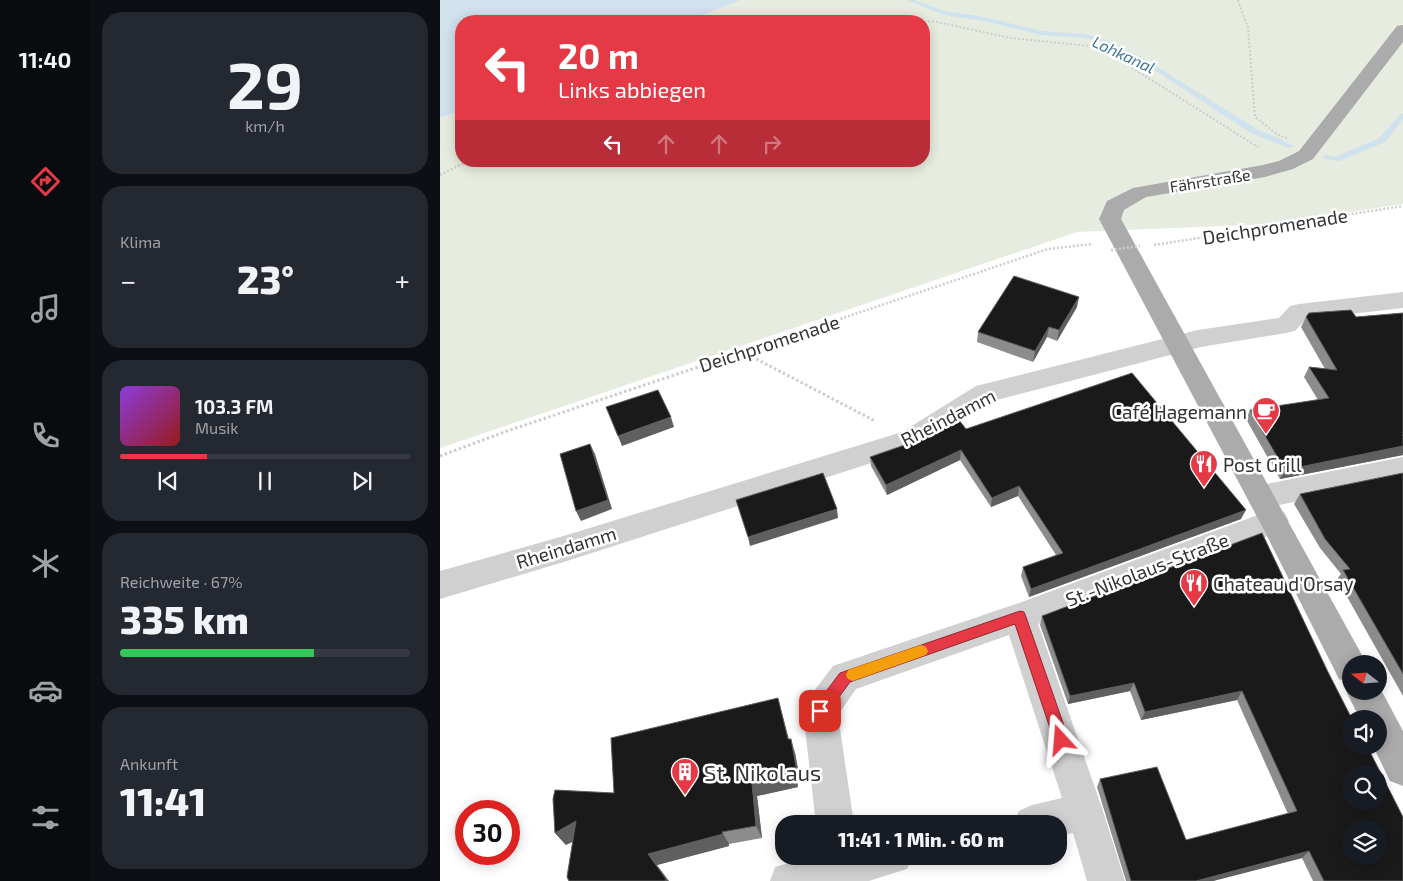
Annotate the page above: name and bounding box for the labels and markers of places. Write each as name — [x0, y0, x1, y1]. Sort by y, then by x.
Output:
cafe icon: Café Hagemann — [1251, 396, 1281, 435]
place label: Café Hagemann — [1111, 400, 1247, 423]
restaurant icon: Post Grill — [1189, 449, 1219, 488]
place label: Post Grill — [1223, 453, 1302, 476]
restaurant icon: Chateau d'Orsay — [1179, 568, 1209, 607]
place label: Chateau d'Orsay — [1213, 572, 1354, 595]
pin — [799, 690, 841, 732]
building icon: St. Nikolaus — [670, 757, 700, 796]
place label: St. Nikolaus — [704, 759, 821, 785]

